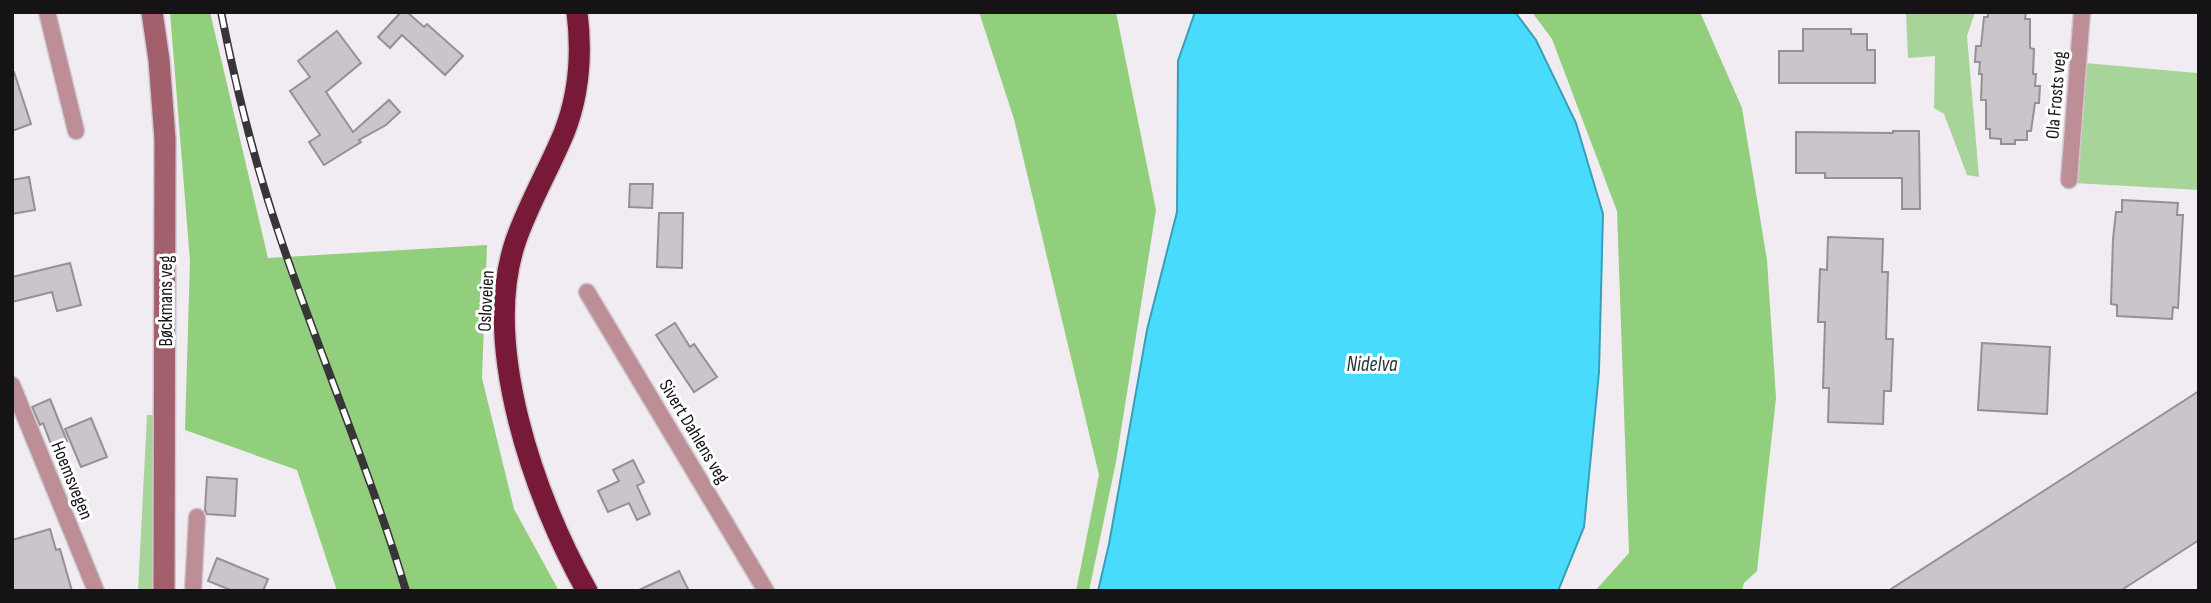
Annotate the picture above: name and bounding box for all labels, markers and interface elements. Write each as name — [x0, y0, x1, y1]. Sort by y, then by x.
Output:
street label: Ola Frosts veg — [2041, 50, 2072, 140]
street label: Bøckmans veg — [155, 255, 178, 347]
street label: Osloveien — [473, 270, 500, 332]
water label: Nidelva — [1346, 352, 1398, 377]
street label: Sivert Dahlens veg — [654, 376, 734, 488]
street label: Hoemsvegen — [46, 438, 98, 523]

